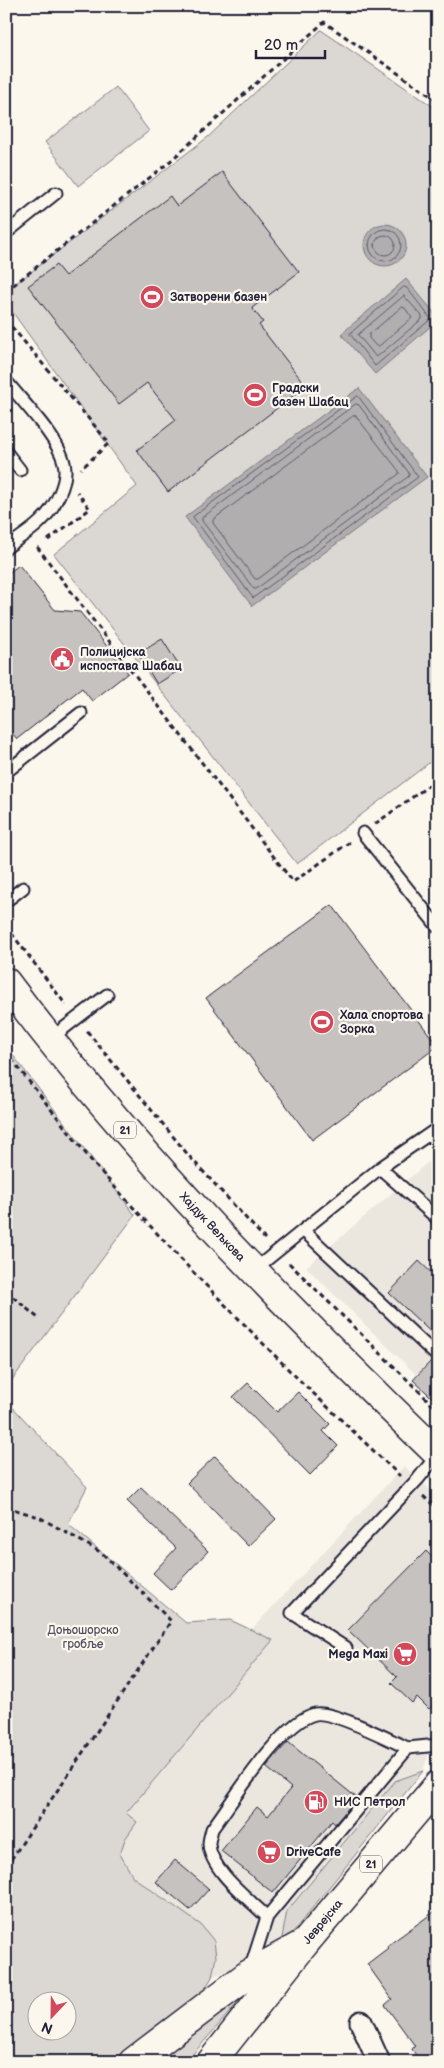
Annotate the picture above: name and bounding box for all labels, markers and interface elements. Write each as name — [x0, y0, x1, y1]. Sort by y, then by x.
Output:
scale bar — [256, 28, 325, 60]
text: 20 m — [264, 36, 298, 55]
sports icon: Затворени базен — [139, 284, 165, 310]
place label: Затворени базен — [170, 290, 267, 305]
place label: Градски базен Шабац — [272, 381, 349, 410]
sports icon: Градски базен Шабац — [242, 382, 268, 408]
place label: Полицијска испостава Шабац — [80, 645, 183, 674]
public building icon: Полицијска испостава Шабац — [49, 646, 75, 672]
place label: Хала спортова Зорка — [339, 1008, 424, 1037]
sports icon: Хала спортова Зорка — [309, 1009, 335, 1035]
road number: 21 — [114, 1122, 136, 1138]
street label: Хајдук Вељкова — [176, 1189, 248, 1265]
park label: Доњошорско гробље — [47, 1623, 119, 1652]
supermarket icon: Mega Maxi — [392, 1641, 418, 1667]
place label: Mega Maxi — [328, 1647, 388, 1662]
fuel station icon: НИС Петрол — [303, 1789, 329, 1815]
place label: НИС Петрол — [334, 1795, 406, 1810]
supermarket icon: DriveCafe — [256, 1839, 282, 1865]
place label: DriveCafe — [286, 1845, 341, 1860]
road number: 21 — [360, 1856, 382, 1872]
street label: Јеврејска — [300, 1896, 346, 1948]
north arrow — [28, 1990, 78, 2040]
text: N — [39, 2018, 55, 2037]

